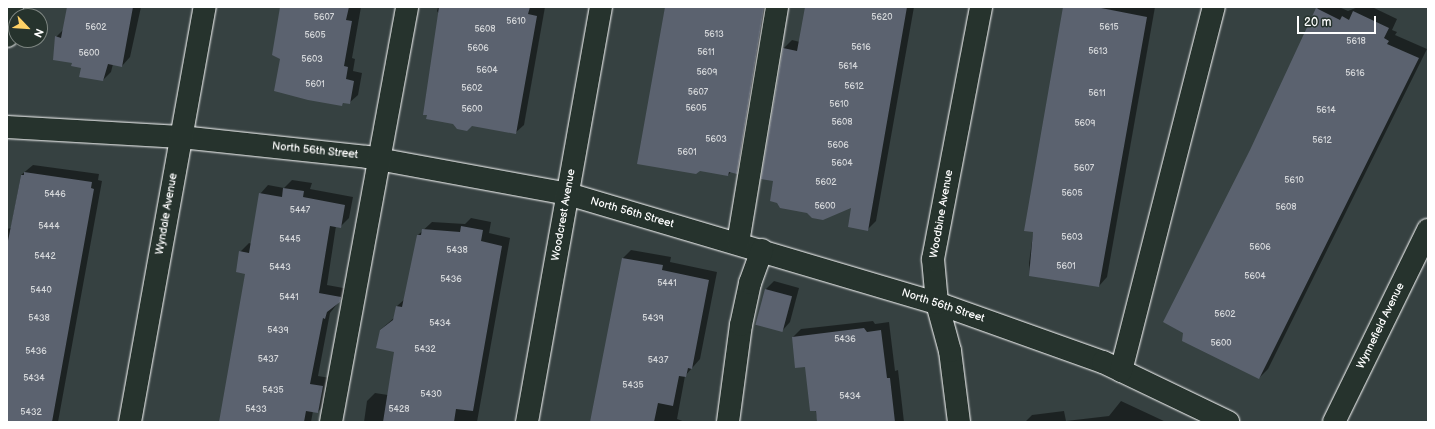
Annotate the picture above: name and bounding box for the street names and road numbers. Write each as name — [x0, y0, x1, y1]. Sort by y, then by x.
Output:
street label: North 56th Street — [271, 140, 359, 162]
street label: Woodcrest Avenue — [549, 168, 579, 262]
street label: Woodbine Avenue — [928, 169, 956, 259]
street label: Wyndale Avenue — [153, 172, 181, 256]
street label: North 56th Street — [589, 195, 675, 231]
street label: Wynnefield Avenue — [1354, 281, 1408, 371]
street label: North 56th Street — [900, 286, 986, 326]

